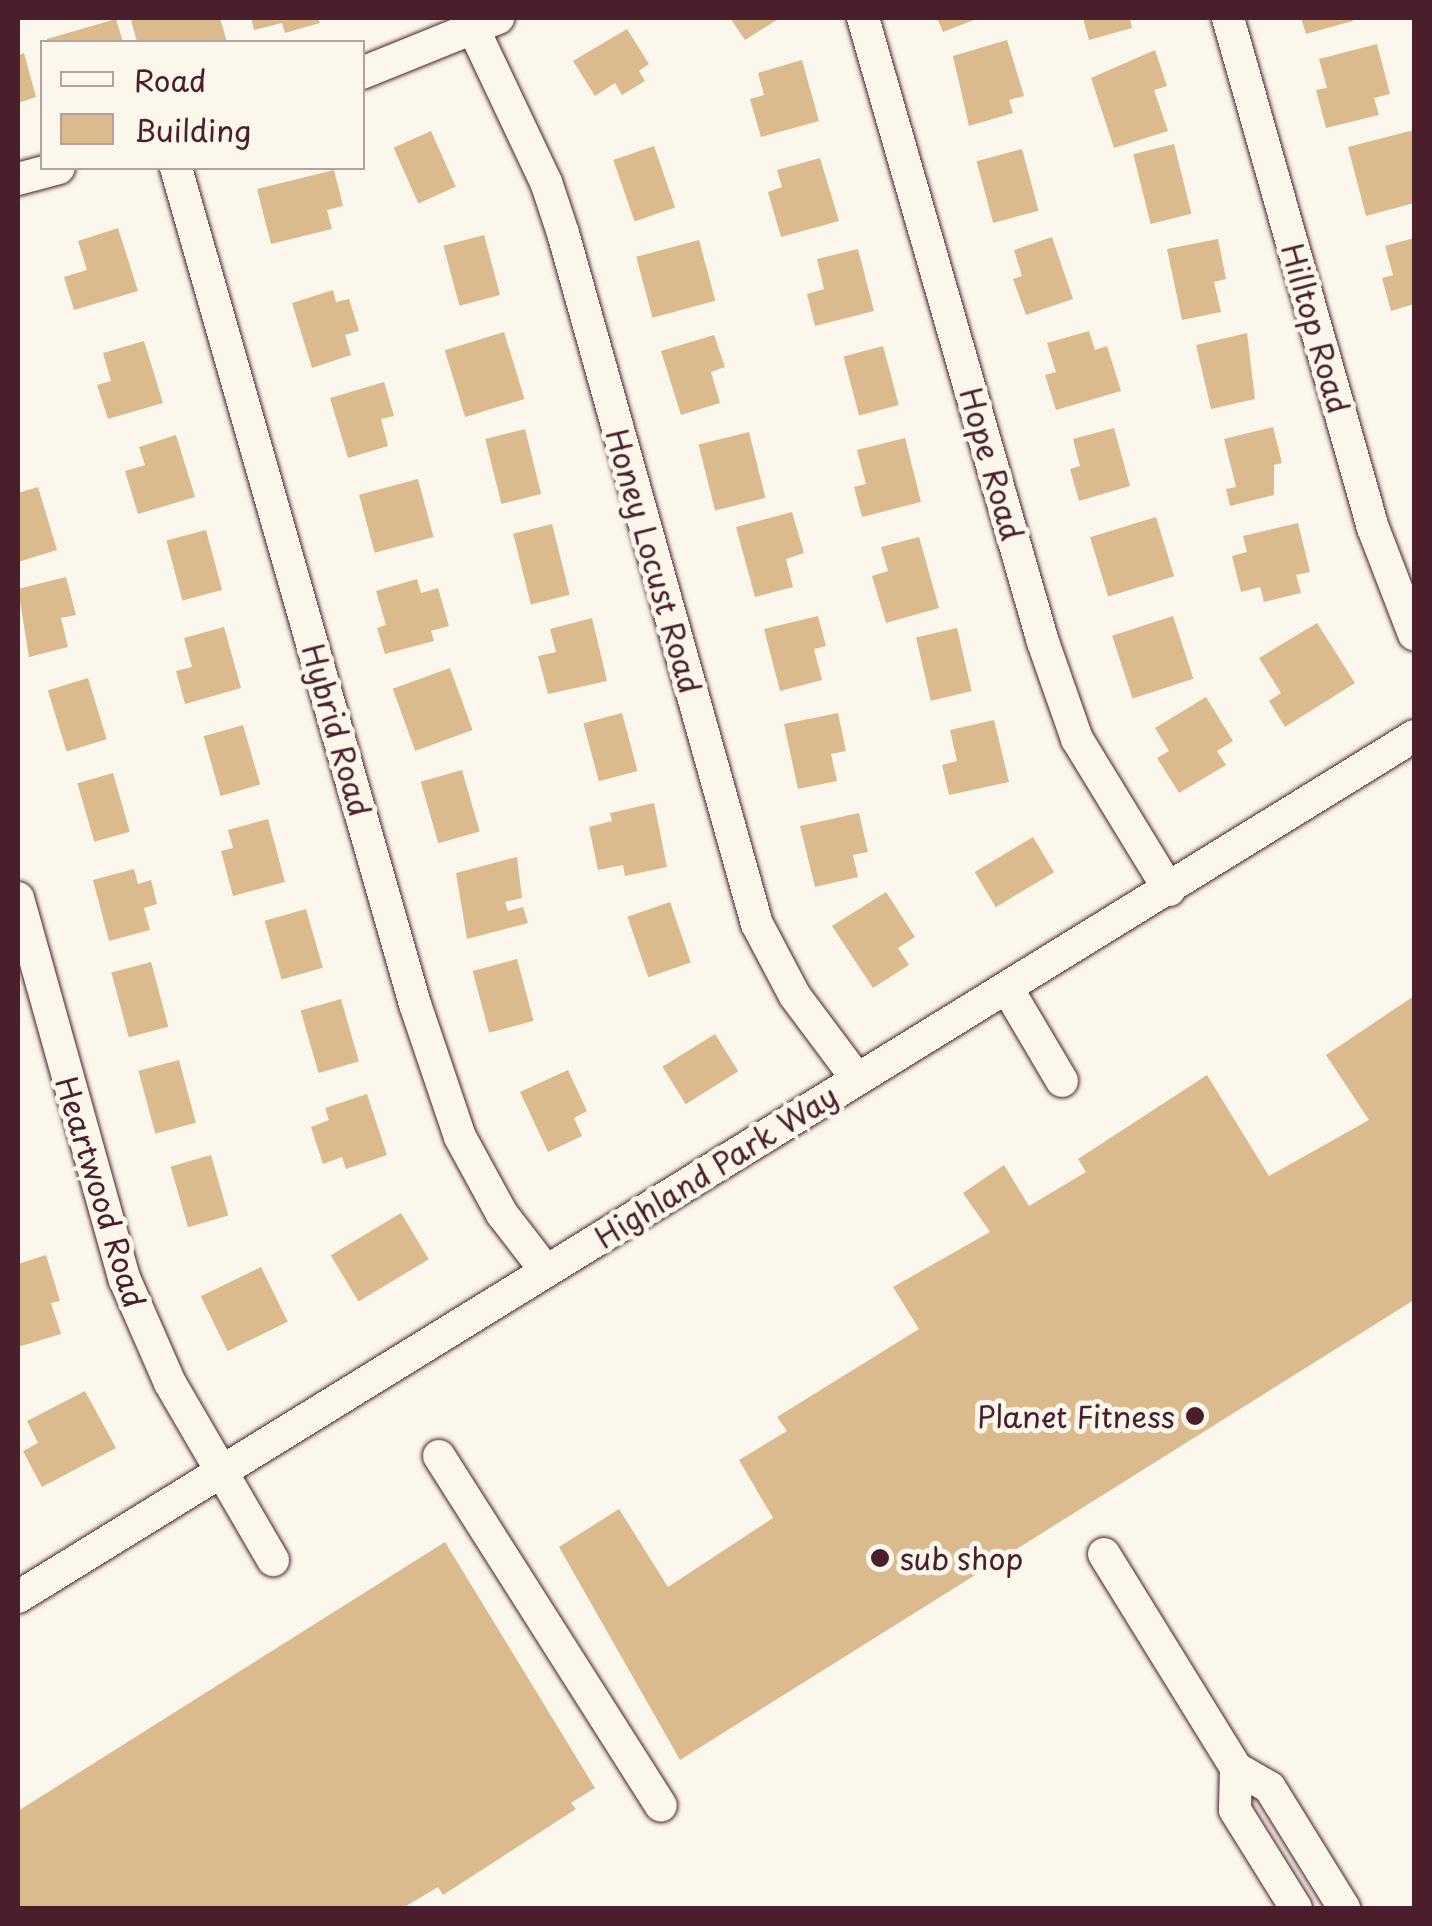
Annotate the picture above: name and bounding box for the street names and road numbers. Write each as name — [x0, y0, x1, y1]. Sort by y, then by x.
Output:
street label: Hilltop Road — [1274, 238, 1358, 418]
street label: Hope Road — [953, 384, 1031, 544]
street label: Honey Locust Road — [599, 424, 709, 698]
street label: Hybrid Road — [295, 639, 379, 821]
street label: Heartwood Road — [49, 1072, 153, 1312]
street label: Highland Park Way — [587, 1076, 845, 1256]

